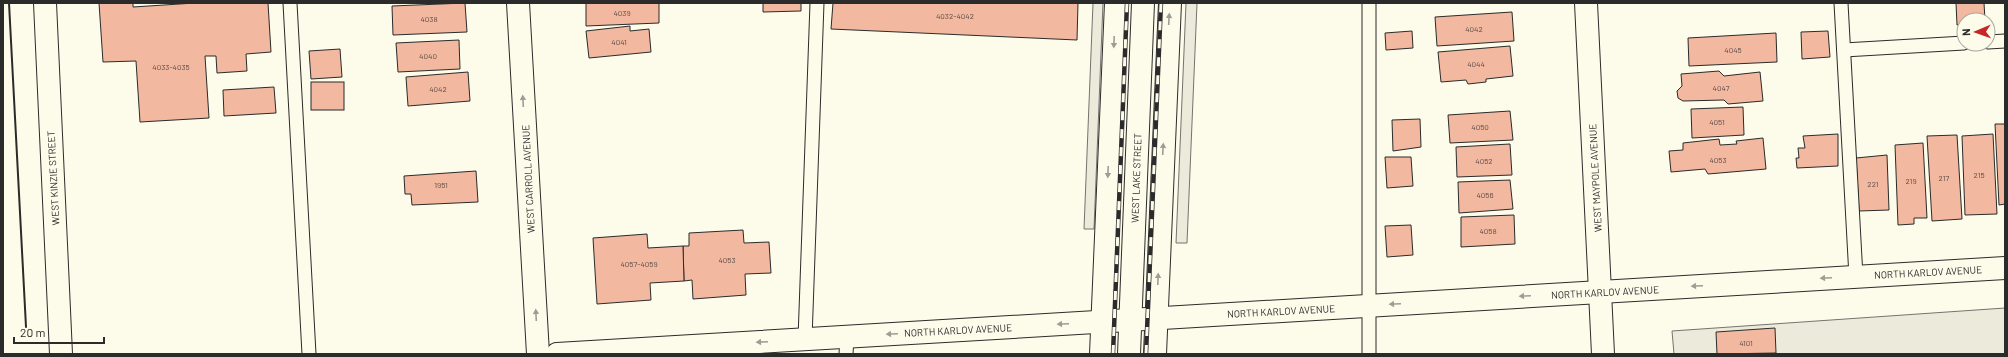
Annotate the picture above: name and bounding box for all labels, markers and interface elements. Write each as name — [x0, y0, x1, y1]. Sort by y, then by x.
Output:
house number: 4039 — [613, 8, 631, 18]
house number: 4032-4042 — [936, 11, 974, 21]
one-way arrow — [1166, 12, 1172, 25]
north arrow — [1956, 12, 1996, 52]
house number: 4038 — [420, 14, 438, 24]
house number: 4042 — [1465, 24, 1483, 34]
text: N — [1959, 28, 1972, 36]
one-way arrow — [1111, 36, 1117, 49]
house number: 4041 — [611, 37, 627, 47]
house number: 4045 — [1724, 45, 1742, 55]
house number: 4040 — [419, 51, 437, 61]
house number: 4044 — [1467, 59, 1485, 69]
house number: 4033-4035 — [152, 62, 190, 72]
house number: 4047 — [1713, 83, 1730, 93]
house number: 4042 — [429, 84, 447, 94]
one-way arrow — [520, 95, 527, 107]
house number: 4051 — [1709, 117, 1725, 127]
house number: 4050 — [1471, 122, 1489, 132]
street label: WEST MAYPOLE AVENUE — [1586, 123, 1604, 233]
street label: WEST CARROLL AVENUE — [519, 124, 537, 234]
street label: WEST KINZIE STREET — [45, 130, 61, 226]
street label: WEST LAKE STREET — [1128, 133, 1144, 223]
one-way arrow — [1160, 143, 1167, 155]
house number: 4053 — [1709, 155, 1727, 165]
house number: 4052 — [1475, 156, 1493, 166]
one-way arrow — [1105, 166, 1112, 178]
house number: 215 — [1973, 170, 1985, 180]
house number: 217 — [1939, 173, 1950, 183]
house number: 219 — [1905, 176, 1917, 186]
house number: 221 — [1867, 179, 1879, 189]
house number: 1951 — [434, 180, 448, 190]
house number: 4056 — [1476, 190, 1494, 200]
house number: 4058 — [1479, 226, 1497, 236]
house number: 4053 — [718, 255, 736, 265]
house number: 4057-4059 — [620, 259, 658, 269]
street label: NORTH KARLOV AVENUE — [1874, 263, 1982, 281]
one-way arrow — [1154, 273, 1161, 285]
one-way arrow — [1820, 275, 1832, 282]
street label: NORTH KARLOV AVENUE — [1551, 283, 1659, 301]
one-way arrow — [1691, 283, 1703, 290]
one-way arrow — [1519, 293, 1531, 300]
one-way arrow — [1389, 300, 1401, 307]
street label: NORTH KARLOV AVENUE — [1227, 302, 1335, 320]
one-way arrow — [532, 309, 539, 321]
scale bar — [14, 319, 104, 345]
one-way arrow — [1057, 320, 1069, 327]
street label: NORTH KARLOV AVENUE — [904, 321, 1012, 339]
text: 20 m — [20, 325, 46, 339]
one-way arrow — [885, 331, 898, 337]
one-way arrow — [756, 338, 768, 345]
house number: 4101 — [1739, 338, 1753, 348]

